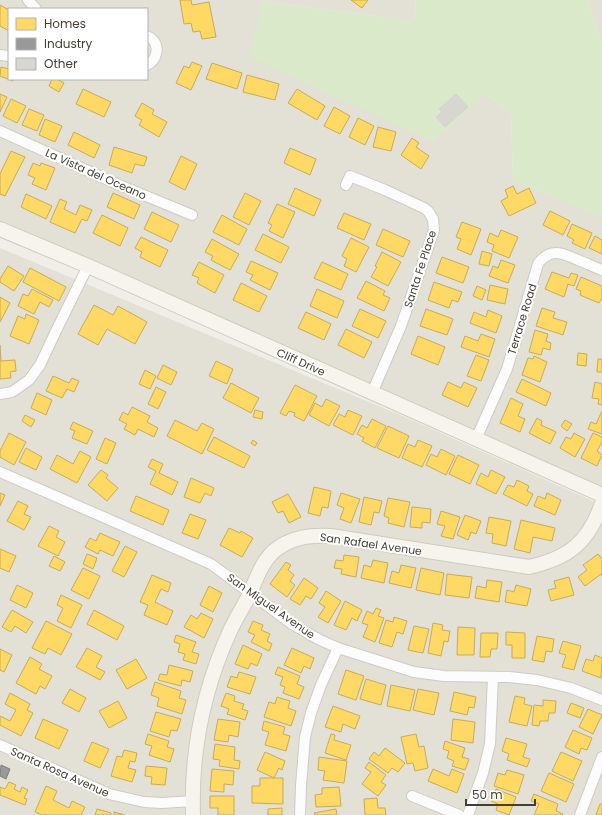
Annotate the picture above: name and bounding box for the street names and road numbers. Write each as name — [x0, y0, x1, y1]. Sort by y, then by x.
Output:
street label: La Vista del Oceano — [43, 145, 149, 203]
street label: Santa Fe Place — [400, 228, 440, 310]
street label: Terrace Road — [504, 282, 540, 356]
street label: Cliff Drive — [274, 344, 328, 380]
street label: San Rafael Avenue — [319, 529, 423, 559]
street label: San Miguel Avenue — [224, 570, 318, 643]
street label: Santa Rosa Avenue — [8, 743, 112, 801]

